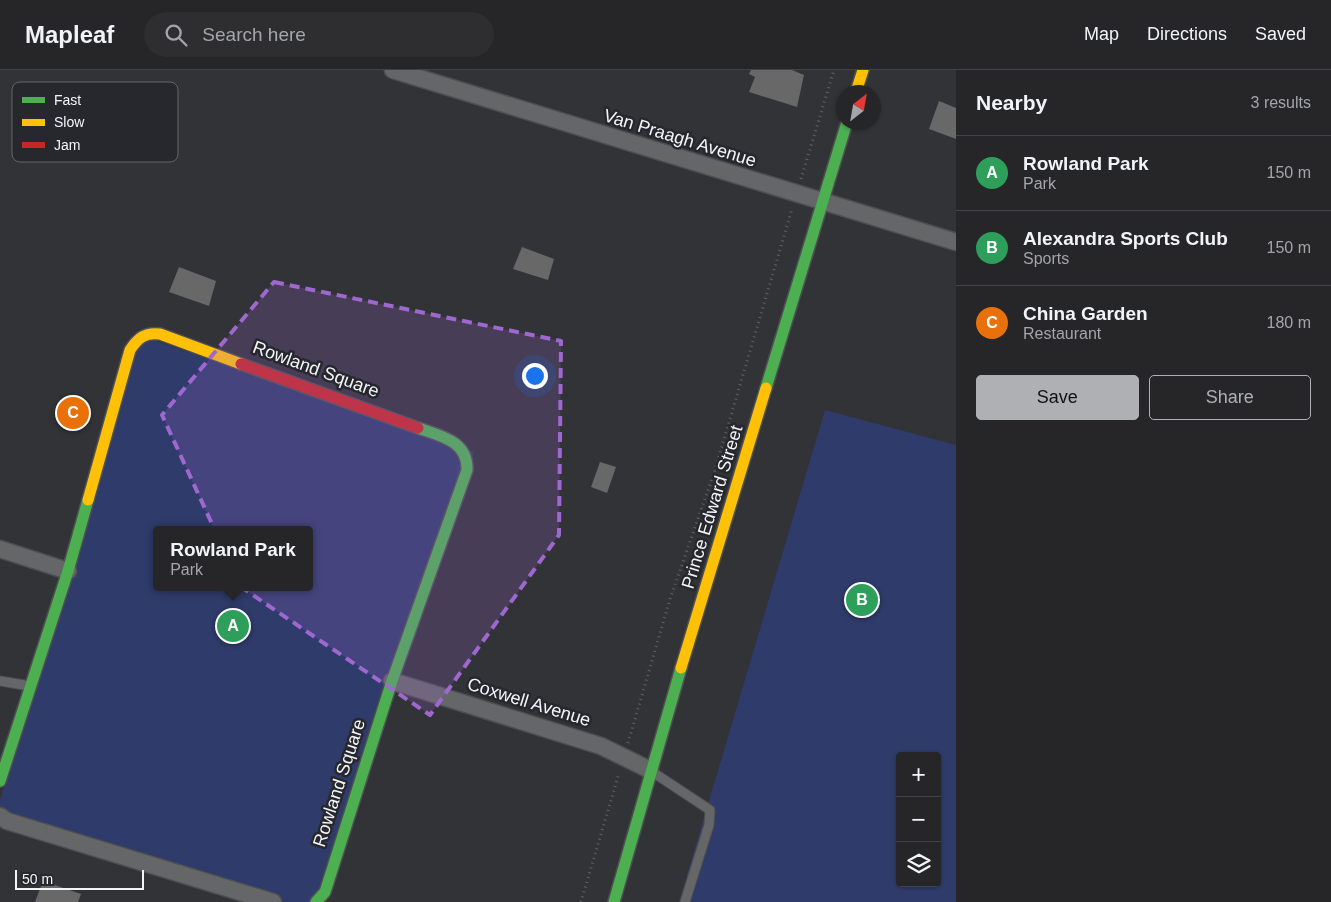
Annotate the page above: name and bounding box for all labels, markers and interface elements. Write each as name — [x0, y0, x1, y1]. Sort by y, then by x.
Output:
search box — [144, 12, 494, 57]
text: Mapleaf — [25, 21, 114, 48]
icon: search — [162, 21, 190, 49]
text: Search here — [202, 24, 306, 45]
text: Map — [1084, 24, 1119, 44]
text: Directions — [1147, 24, 1227, 44]
text: Saved — [1255, 24, 1306, 44]
legend — [12, 82, 178, 162]
north arrow — [836, 85, 881, 130]
text: Nearby — [976, 91, 1047, 114]
text: Fast — [54, 92, 81, 108]
text: 3 results — [1251, 94, 1311, 111]
street label: Van Praagh Avenue — [601, 105, 759, 171]
text: Slow — [54, 114, 85, 130]
text: Jam — [54, 137, 80, 153]
text: Rowland Park — [1023, 153, 1149, 174]
text: A — [986, 164, 998, 181]
text: 150 m — [1267, 164, 1311, 181]
text: Park — [1023, 175, 1056, 192]
text: Alexandra Sports Club — [1023, 228, 1228, 249]
text: B — [986, 239, 998, 256]
text: 150 m — [1267, 239, 1311, 256]
text: Sports — [1023, 250, 1069, 267]
text: China Garden — [1023, 303, 1148, 324]
text: C — [986, 314, 998, 331]
text: 180 m — [1267, 314, 1311, 331]
text: Restaurant — [1023, 325, 1101, 342]
street label: Rowland Square — [250, 337, 382, 401]
your location — [522, 363, 548, 389]
button: Save — [976, 375, 1139, 420]
button: Share — [1149, 375, 1311, 420]
pin: C — [57, 394, 89, 432]
street label: Prince Edward Street — [678, 423, 746, 591]
popup — [153, 526, 313, 591]
text: Rowland Park — [170, 539, 296, 560]
text: Park — [170, 561, 203, 578]
pin: B — [846, 581, 878, 619]
pin: A — [217, 607, 249, 645]
street label: Coxwell Avenue — [465, 674, 593, 730]
street label: Rowland Square — [309, 717, 369, 849]
map controls — [896, 752, 941, 887]
button: + — [896, 752, 941, 797]
button: − — [896, 797, 941, 842]
button: layers — [896, 842, 941, 887]
scale bar — [15, 867, 144, 890]
text: 50 m — [22, 871, 53, 887]

